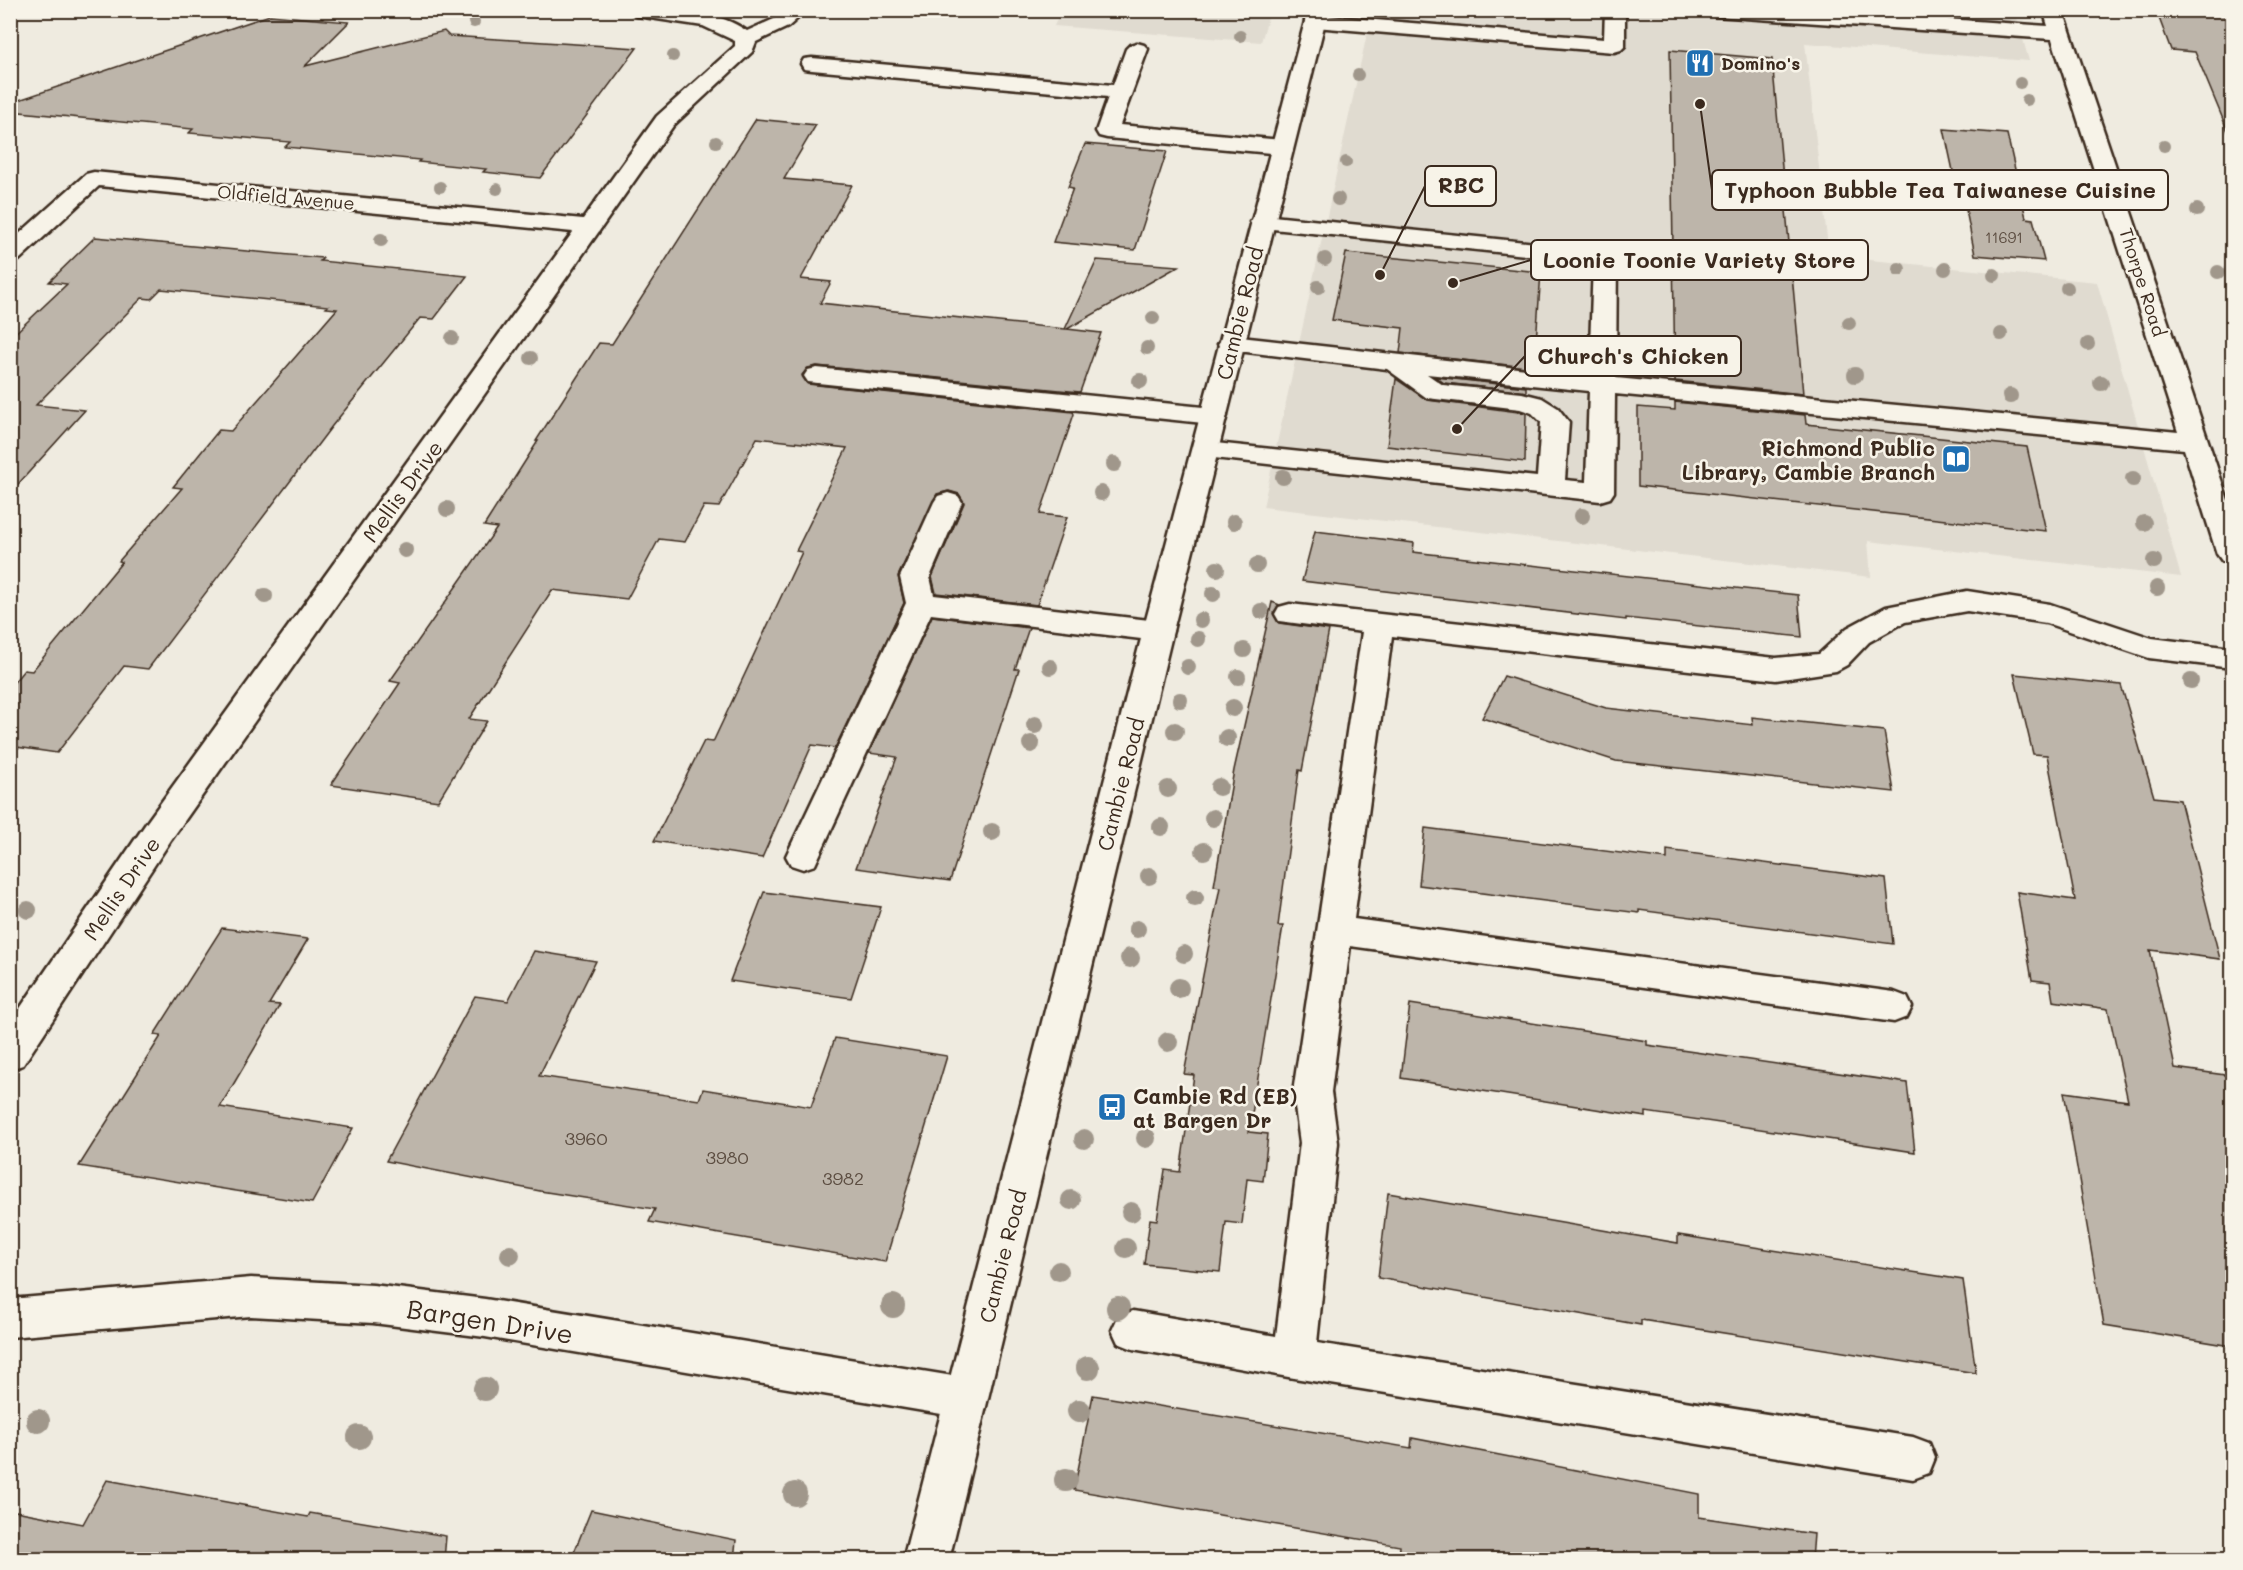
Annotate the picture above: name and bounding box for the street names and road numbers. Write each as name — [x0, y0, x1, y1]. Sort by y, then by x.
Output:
street label: Oldfield Avenue — [216, 179, 356, 215]
street label: Thorpe Road — [2114, 225, 2172, 339]
street label: Cambie Road — [1209, 243, 1269, 383]
street label: Mellis Drive — [356, 435, 448, 547]
street label: Cambie Road — [1090, 714, 1150, 854]
street label: Mellis Drive — [76, 831, 166, 945]
street label: Cambie Road — [972, 1186, 1032, 1326]
street label: Bargen Drive — [404, 1291, 576, 1351]

